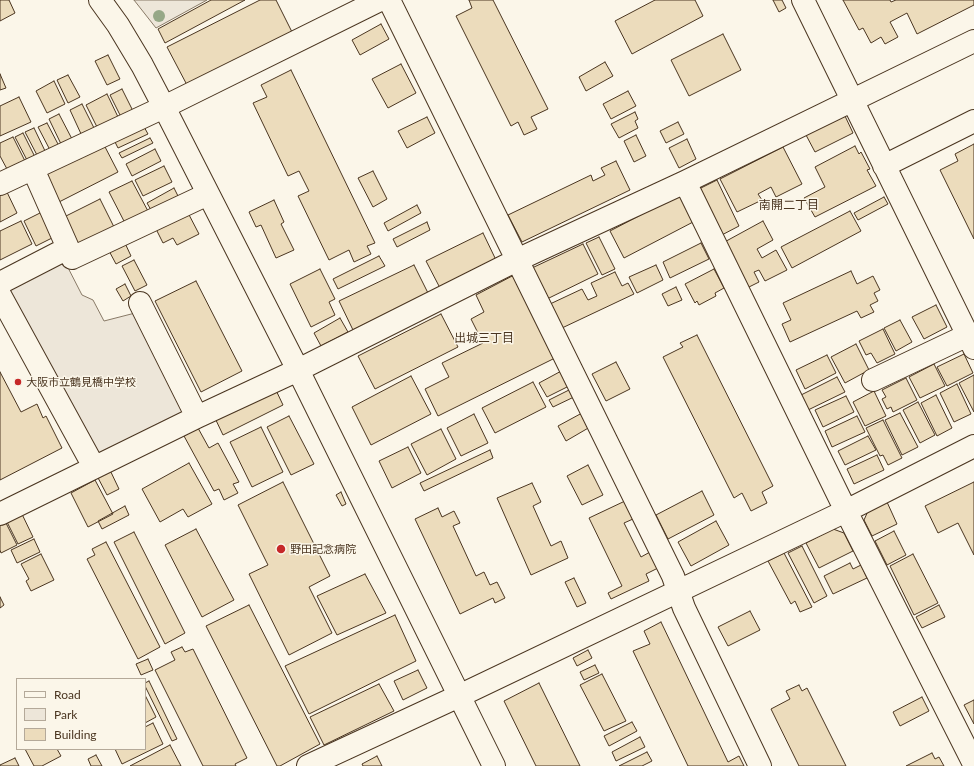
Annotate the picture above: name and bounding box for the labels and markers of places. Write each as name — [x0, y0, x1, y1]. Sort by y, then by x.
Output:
place label: 大阪市立鶴見橋中学校 — [26, 375, 136, 389]
marker: 大阪市立鶴見橋中学校 — [13, 377, 23, 387]
place label: 野田記念病院 — [290, 542, 356, 556]
marker: 野田記念病院 — [275, 543, 287, 555]

